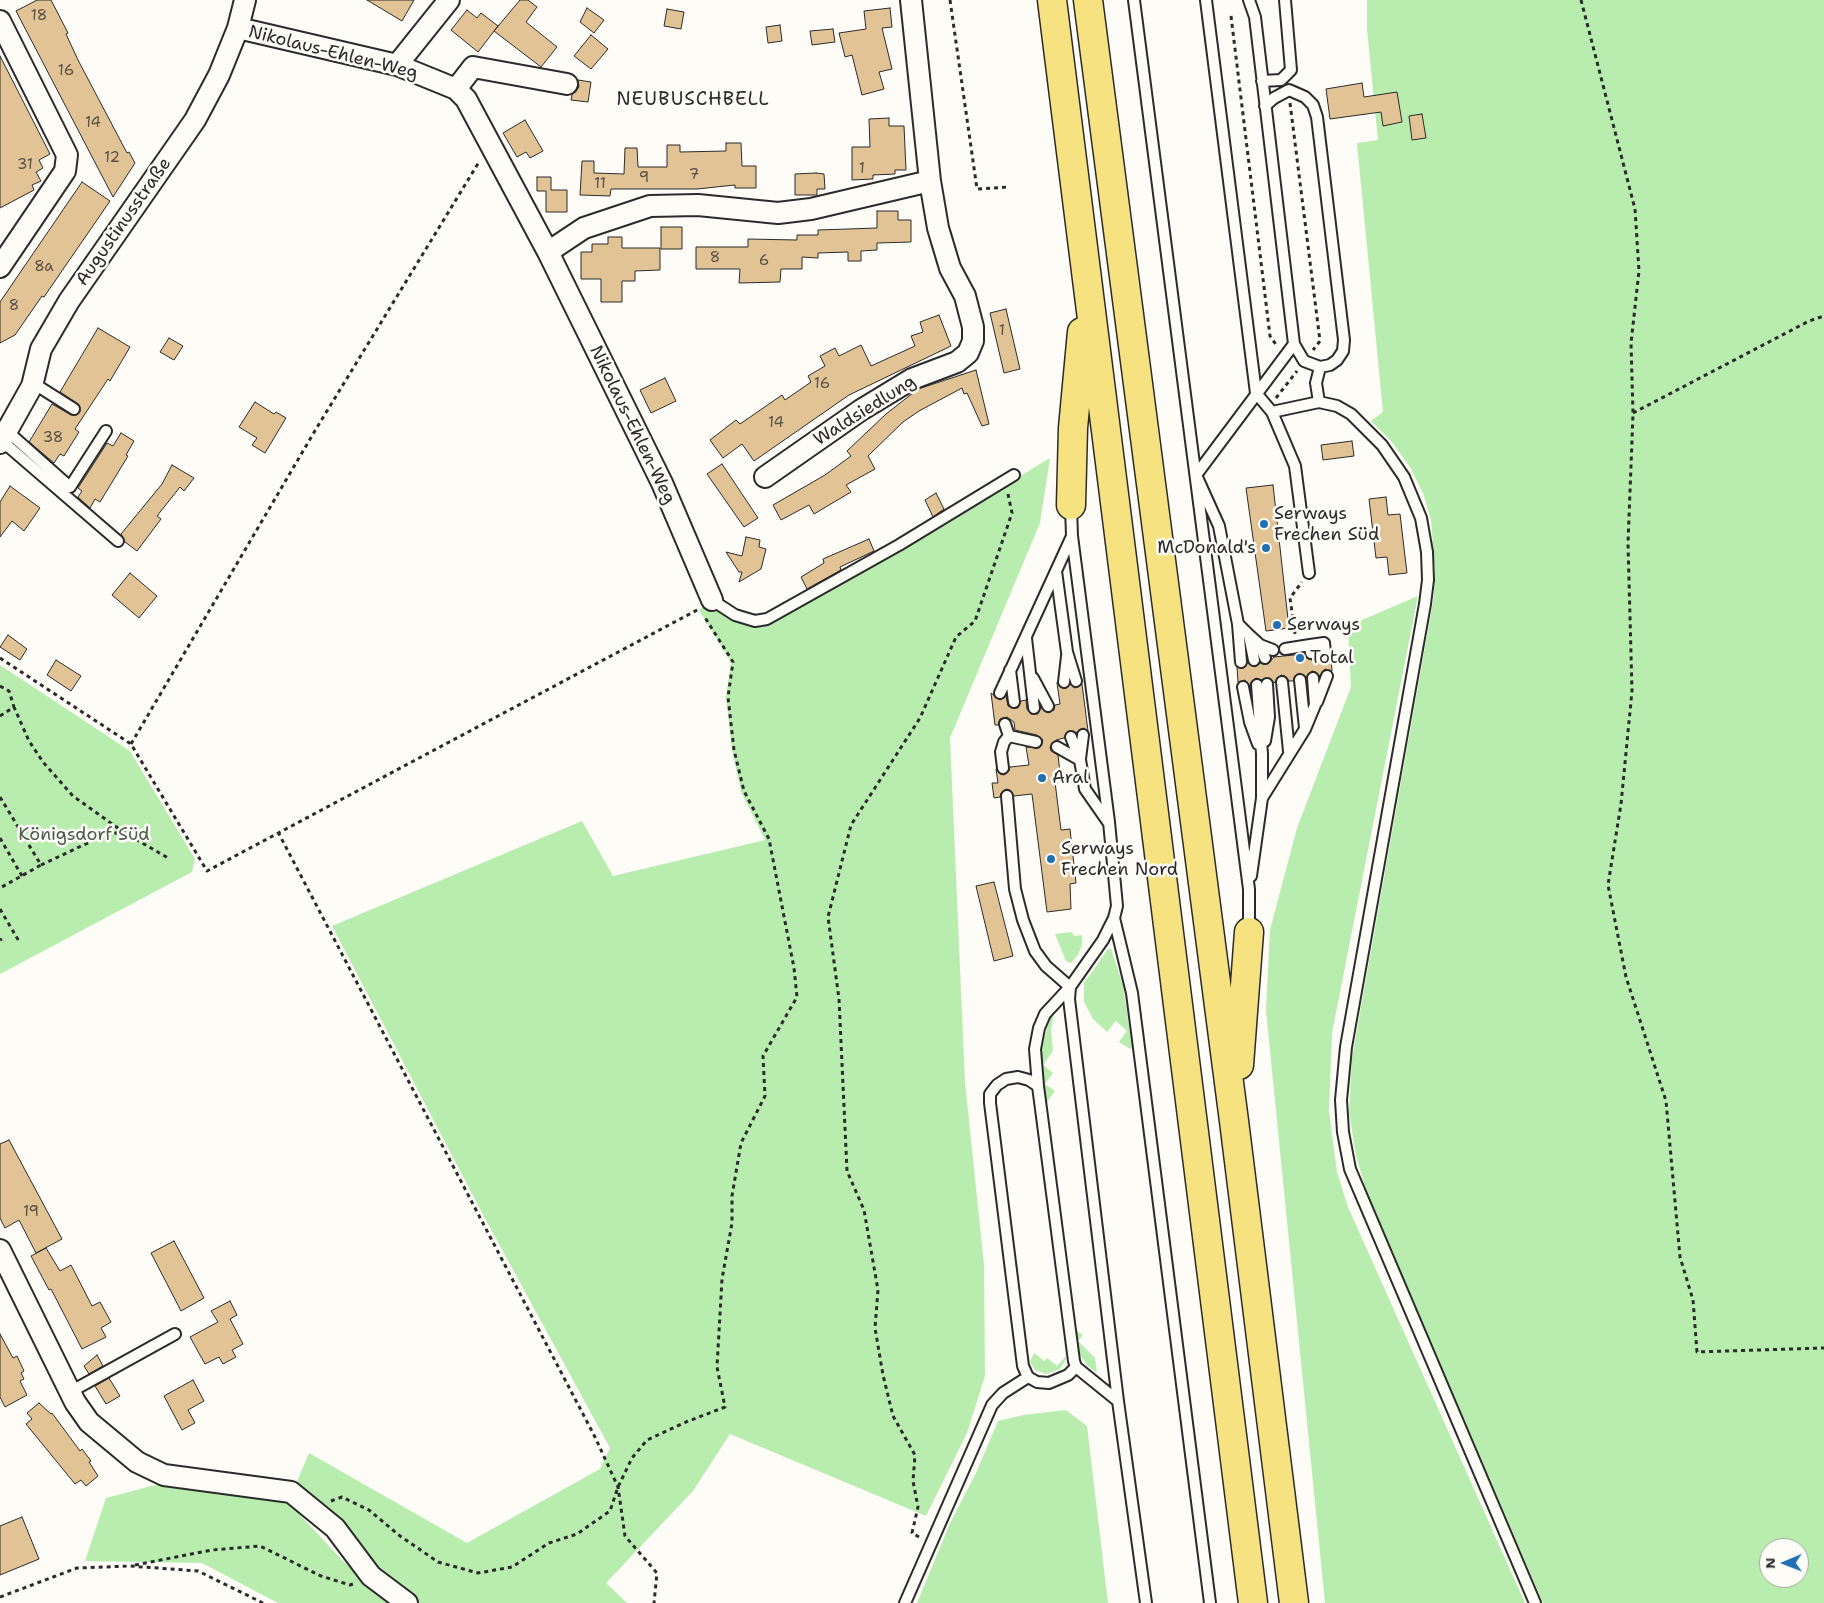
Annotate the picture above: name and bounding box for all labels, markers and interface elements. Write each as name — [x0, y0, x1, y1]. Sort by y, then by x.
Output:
house number: 18 — [31, 7, 47, 25]
street label: Nikolaus-Ehlen-Weg — [246, 21, 420, 85]
house number: 16 — [58, 62, 74, 80]
district label: NEUBUSCHBELL — [615, 89, 771, 111]
house number: 14 — [85, 114, 101, 132]
house number: 12 — [104, 149, 120, 167]
street label: Augustinusstraße — [72, 154, 176, 290]
house number: 31 — [17, 156, 33, 174]
house number: 1 — [859, 160, 865, 178]
house number: 7 — [689, 166, 699, 184]
house number: 9 — [639, 169, 649, 187]
house number: 11 — [594, 175, 606, 193]
house number: 8 — [710, 249, 720, 267]
house number: 6 — [759, 252, 769, 270]
house number: 8a — [34, 258, 54, 276]
house number: 8 — [9, 297, 19, 315]
house number: 1 — [999, 322, 1005, 340]
street label: Nikolaus-Ehlen-Weg — [584, 342, 680, 508]
street label: Waldsiedlung — [810, 371, 920, 451]
house number: 16 — [814, 375, 830, 393]
house number: 14 — [768, 414, 784, 432]
house number: 38 — [43, 429, 63, 447]
place label: Serways Frechen Süd — [1274, 503, 1379, 546]
marker: Serways Frechen Süd — [1258, 518, 1270, 530]
place label: McDonald's — [1157, 537, 1256, 559]
marker: McDonald's — [1260, 542, 1272, 554]
place label: Serways — [1287, 614, 1360, 636]
marker: Serways — [1271, 619, 1283, 631]
place label: Total — [1310, 647, 1354, 669]
marker: Total — [1294, 652, 1306, 664]
place label: Aral — [1052, 767, 1089, 789]
marker: Aral — [1036, 772, 1048, 784]
park label: Königsdorf Süd — [18, 824, 150, 846]
place label: Serways Frechen Nord — [1061, 838, 1178, 881]
marker: Serways Frechen Nord — [1045, 853, 1057, 865]
house number: 19 — [23, 1203, 39, 1221]
north arrow — [1759, 1538, 1809, 1588]
text: N — [1761, 1558, 1779, 1569]

